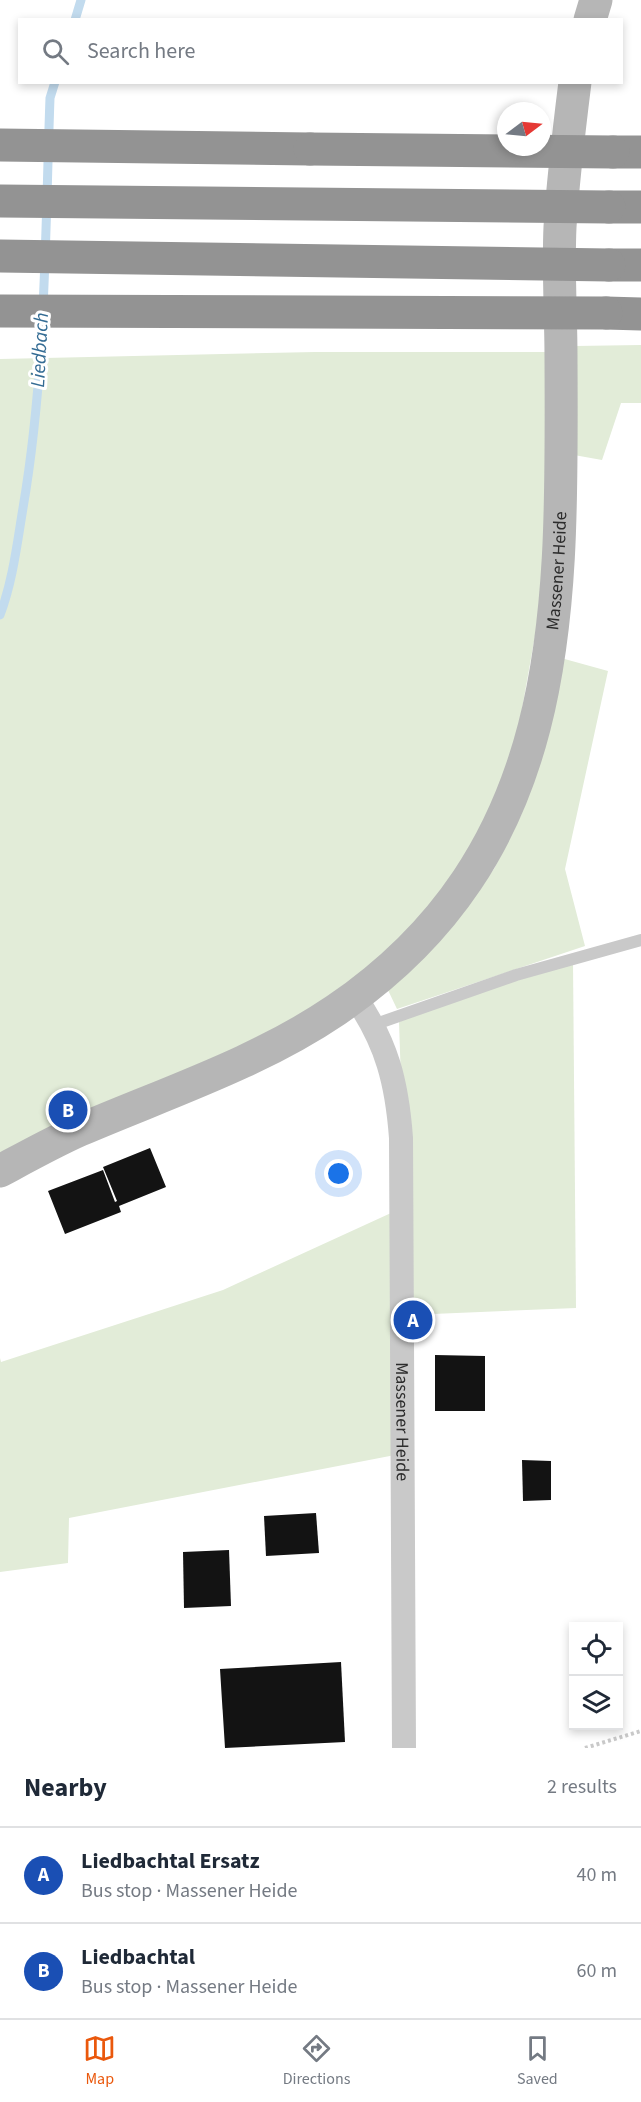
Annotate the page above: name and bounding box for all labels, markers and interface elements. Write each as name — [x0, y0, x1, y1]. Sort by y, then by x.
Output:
search box — [18, 18, 623, 84]
icon: search — [39, 35, 72, 68]
text: Search here — [87, 35, 195, 67]
north arrow — [497, 102, 551, 156]
water label: Liedbach — [24, 312, 56, 388]
street label: Massener Heide — [540, 511, 573, 631]
pin: B — [48, 1088, 88, 1132]
your location — [324, 1159, 353, 1188]
pin: A — [394, 1298, 432, 1342]
street label: Massener Heide — [390, 1362, 415, 1481]
map controls — [569, 1622, 623, 1730]
button: locate — [569, 1622, 623, 1676]
button: layers — [569, 1676, 623, 1730]
text: Nearby — [24, 1769, 107, 1806]
text: 2 results — [547, 1773, 617, 1801]
text: Liedbachtal Ersatz — [81, 1845, 260, 1877]
text: A — [38, 1861, 49, 1889]
text: 40 m — [577, 1861, 617, 1889]
text: Bus stop · Massener Heide — [81, 1877, 297, 1905]
text: Liedbachtal — [81, 1941, 195, 1973]
text: B — [37, 1957, 50, 1985]
text: 60 m — [577, 1957, 617, 1985]
text: Bus stop · Massener Heide — [81, 1973, 297, 2001]
tab: Map — [83, 2032, 116, 2090]
tab: Directions — [283, 2032, 350, 2090]
tab: Saved — [517, 2032, 558, 2090]

